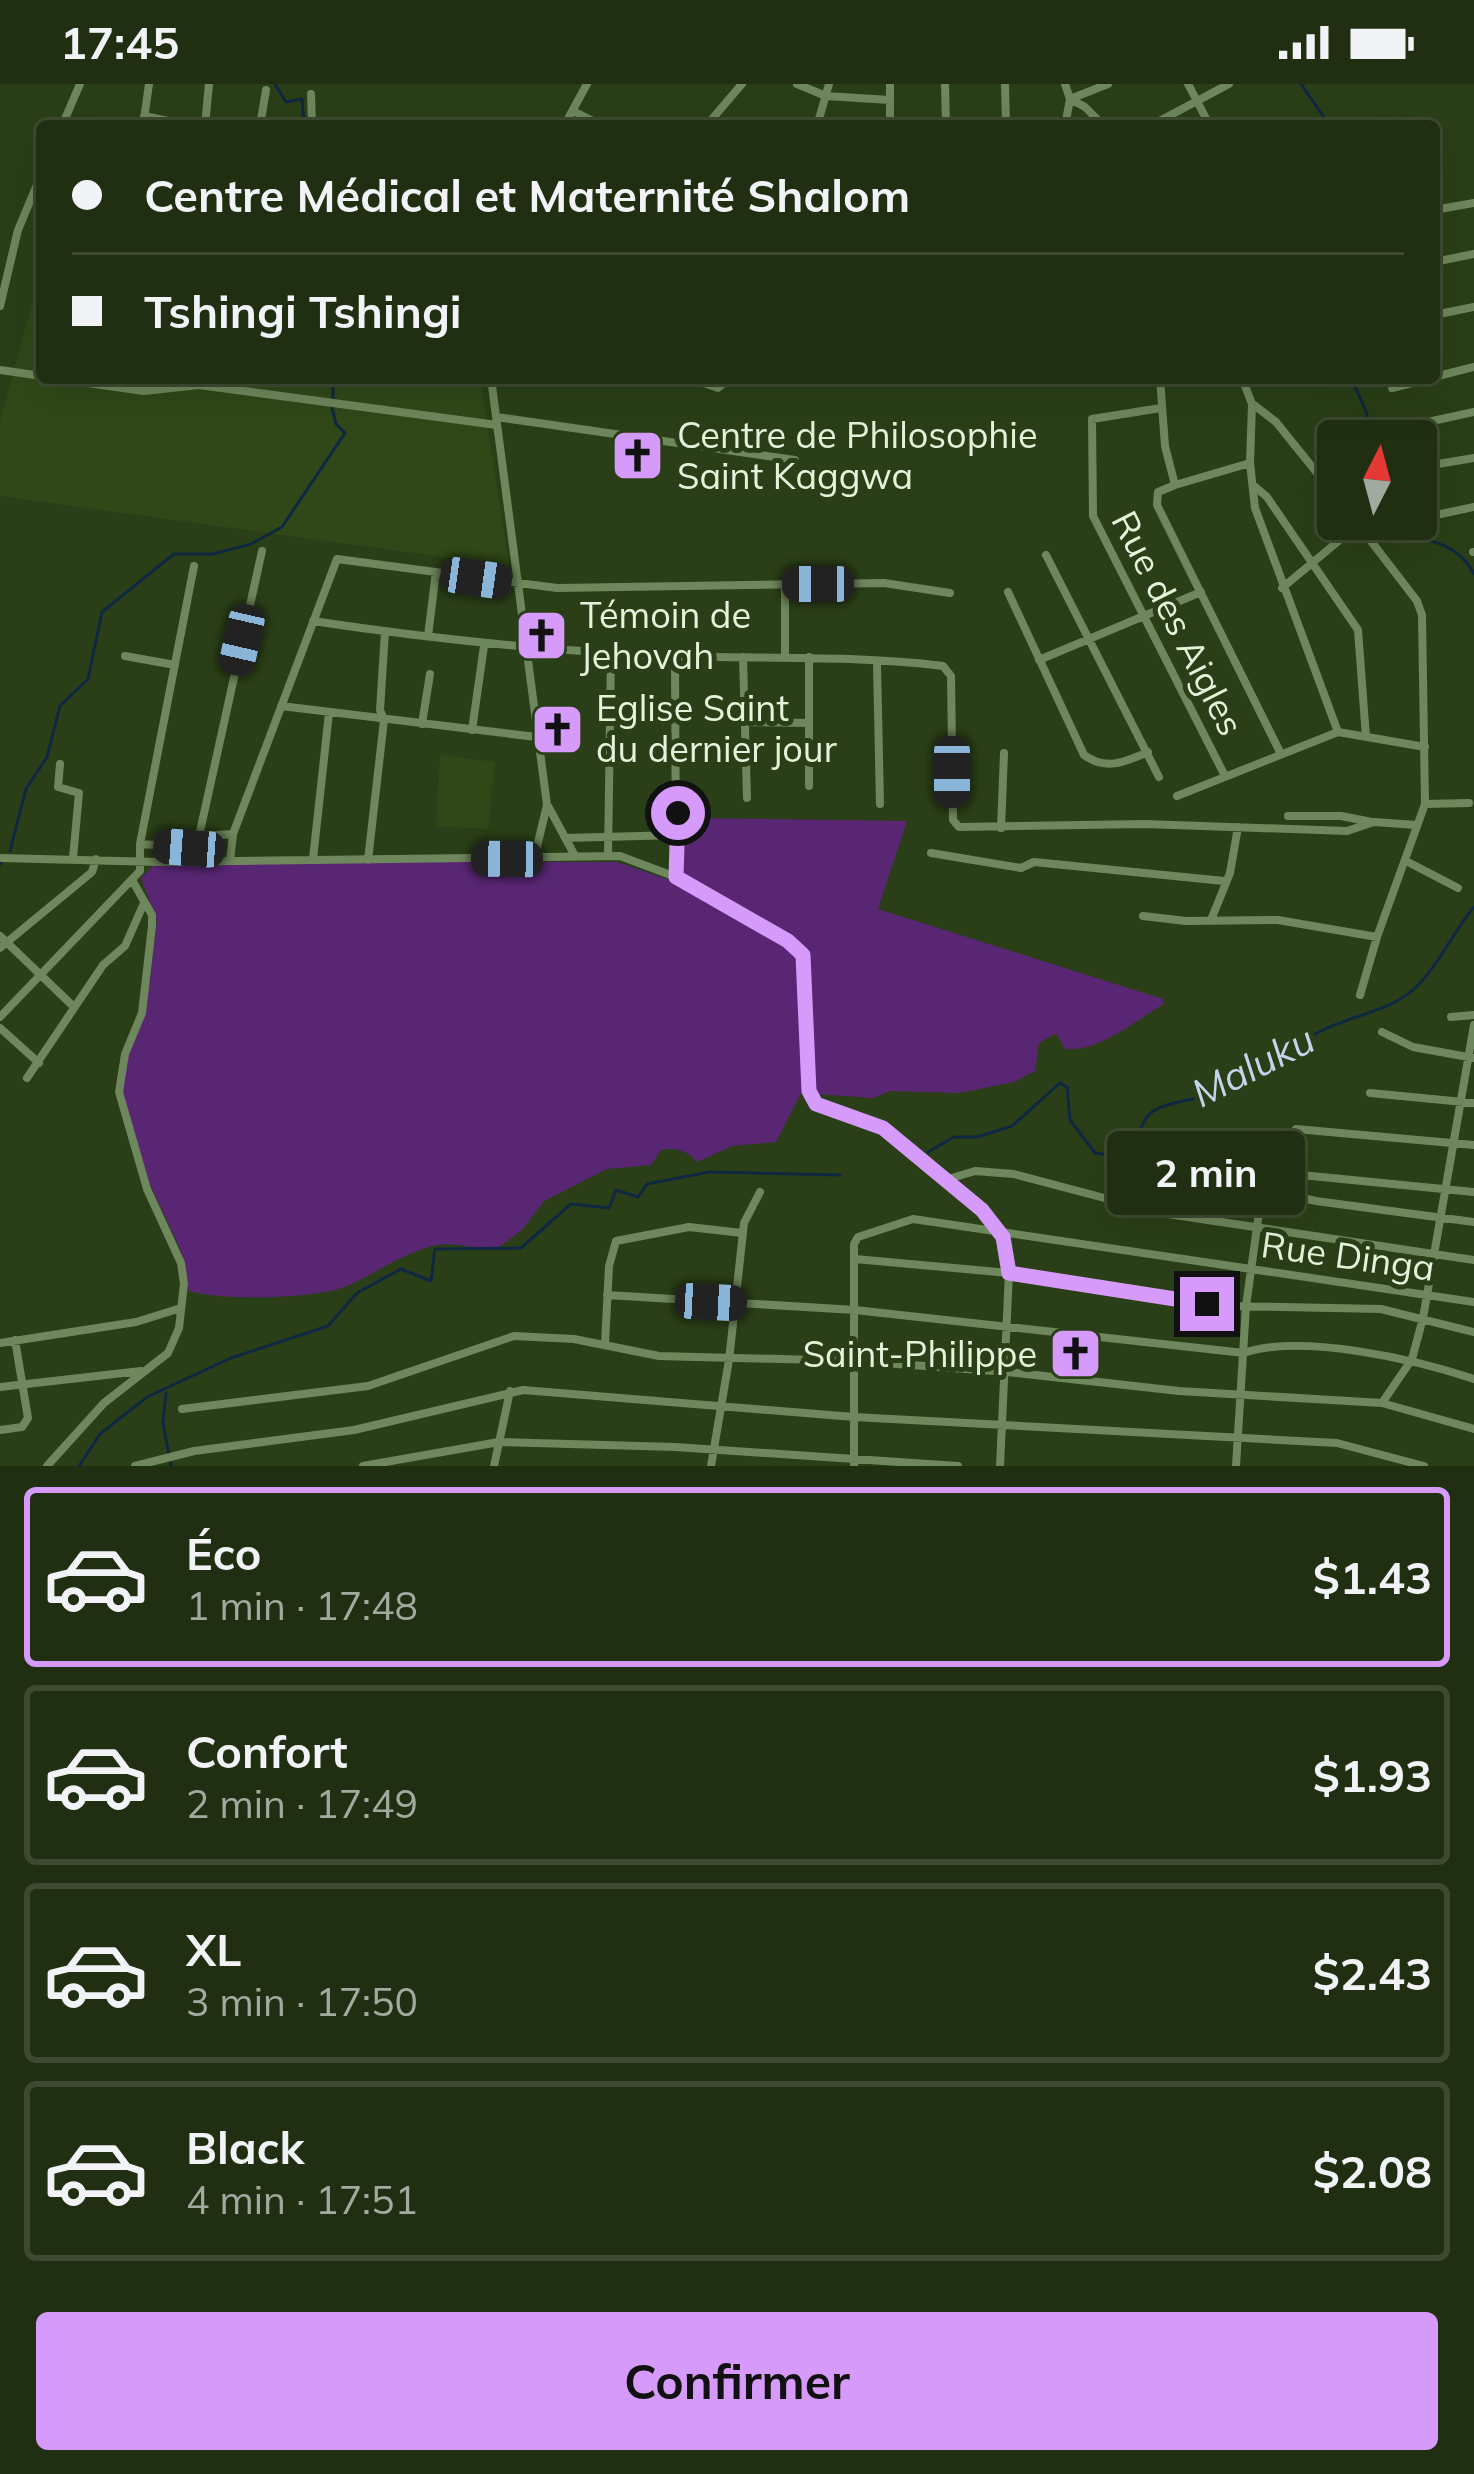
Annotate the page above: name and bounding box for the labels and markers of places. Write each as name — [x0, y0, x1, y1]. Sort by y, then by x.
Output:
place label: Centre de Philosophie Saint Kaggwa — [677, 412, 1038, 498]
church icon: Centre de Philosophie Saint Kaggwa — [610, 428, 666, 484]
place label: Témoin de Jehovah — [580, 592, 751, 678]
church icon: Témoin de Jehovah — [513, 608, 569, 664]
place label: Eglise Saint du dernier jour — [596, 685, 837, 771]
church icon: Eglise Saint du dernier jour — [529, 701, 585, 757]
church icon: Saint-Philippe — [1048, 1326, 1104, 1382]
place label: Saint-Philippe — [803, 1331, 1037, 1376]

